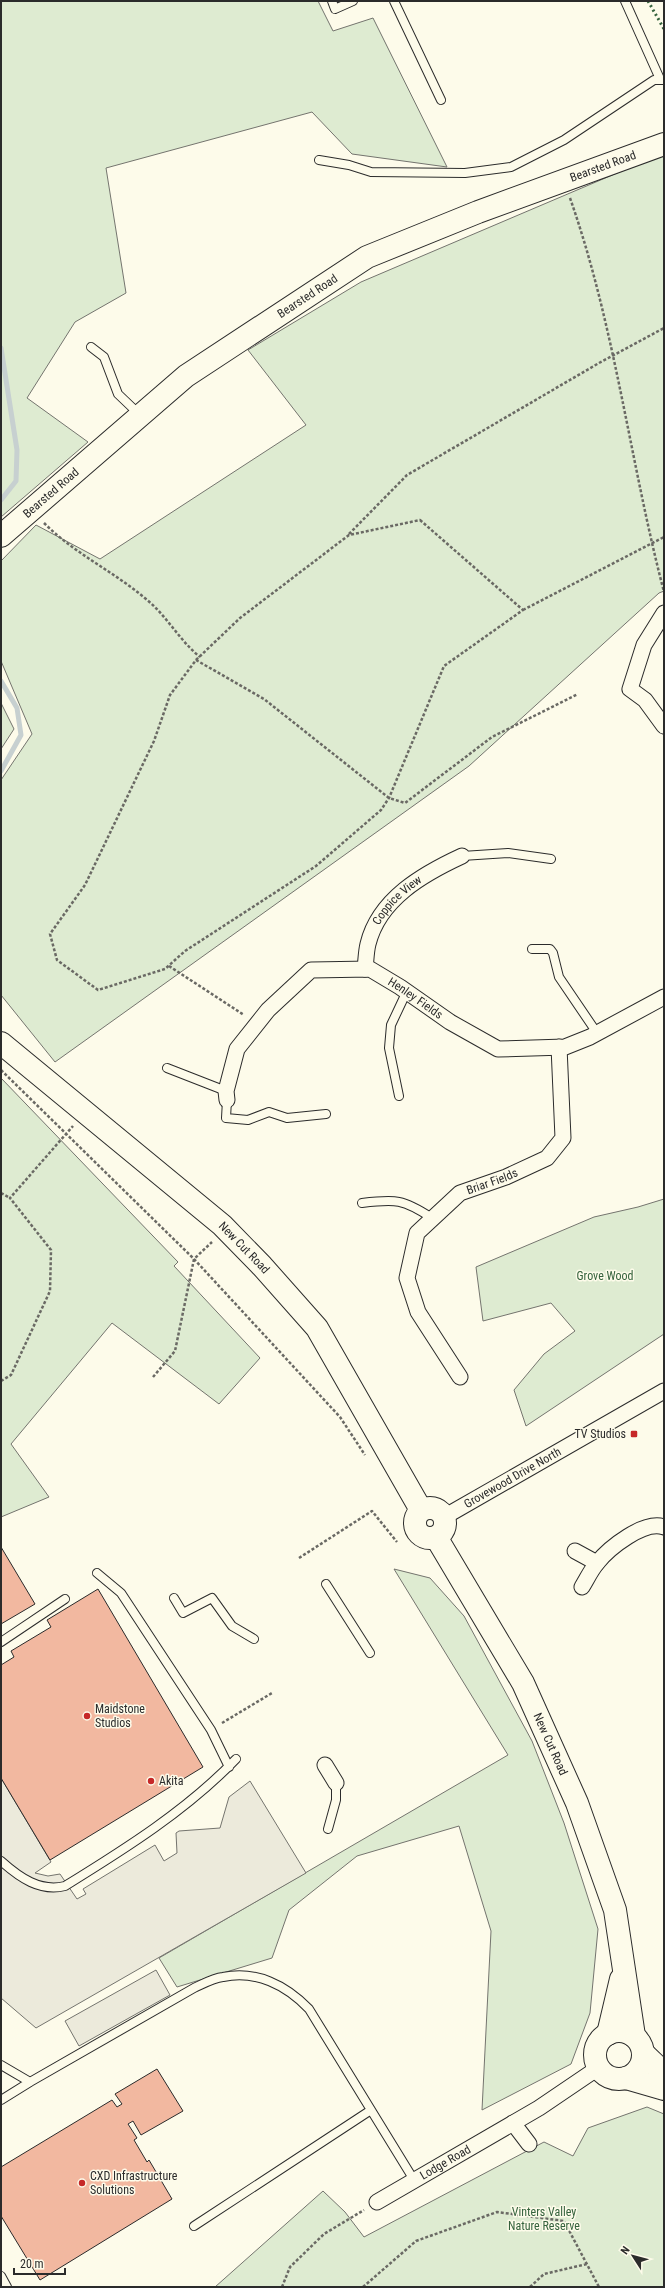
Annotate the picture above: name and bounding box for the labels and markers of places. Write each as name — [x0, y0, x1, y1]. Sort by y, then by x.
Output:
place label: TV Studios — [574, 1427, 626, 1441]
marker: TV Studios — [629, 1429, 639, 1439]
place label: Maidstone Studios — [95, 1702, 145, 1730]
marker: Maidstone Studios — [82, 1711, 92, 1721]
place label: Akita — [159, 1774, 184, 1788]
marker: Akita — [146, 1776, 156, 1786]
place label: CXD Infrastructure Solutions — [90, 2169, 178, 2197]
marker: CXD Infrastructure Solutions — [77, 2178, 87, 2188]

